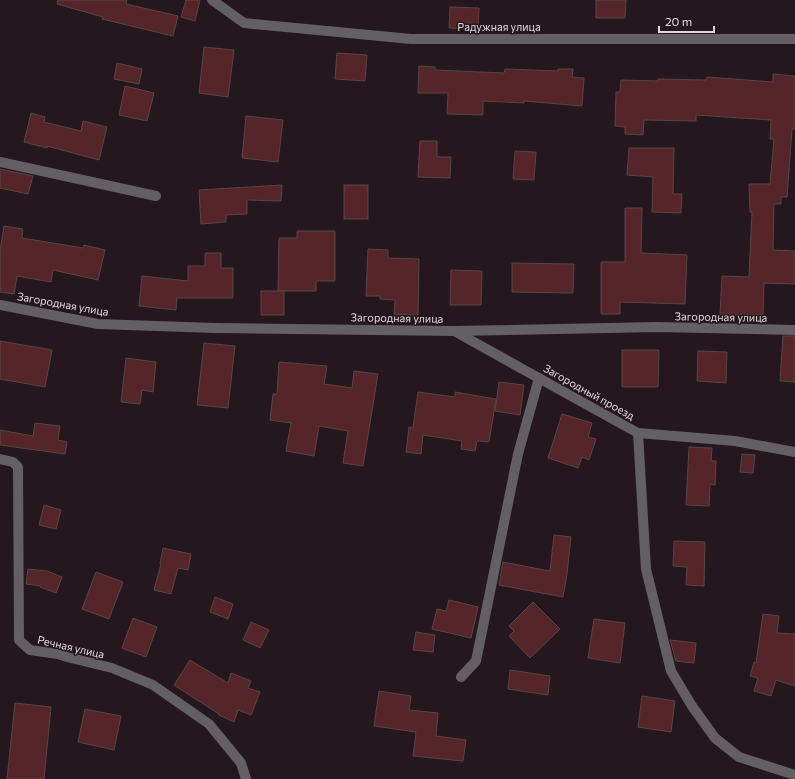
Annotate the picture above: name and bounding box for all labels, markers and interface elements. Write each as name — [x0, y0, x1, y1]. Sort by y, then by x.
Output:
scale bar — [659, 8, 714, 34]
text: 20 m — [665, 14, 692, 28]
street label: Радужная улица — [457, 20, 541, 33]
street label: Загородная улица — [16, 289, 110, 318]
street label: Загородная улица — [675, 309, 767, 324]
street label: Загородная улица — [351, 310, 443, 325]
street label: Загородный проезд — [541, 361, 638, 422]
street label: Речная улица — [36, 632, 106, 661]

